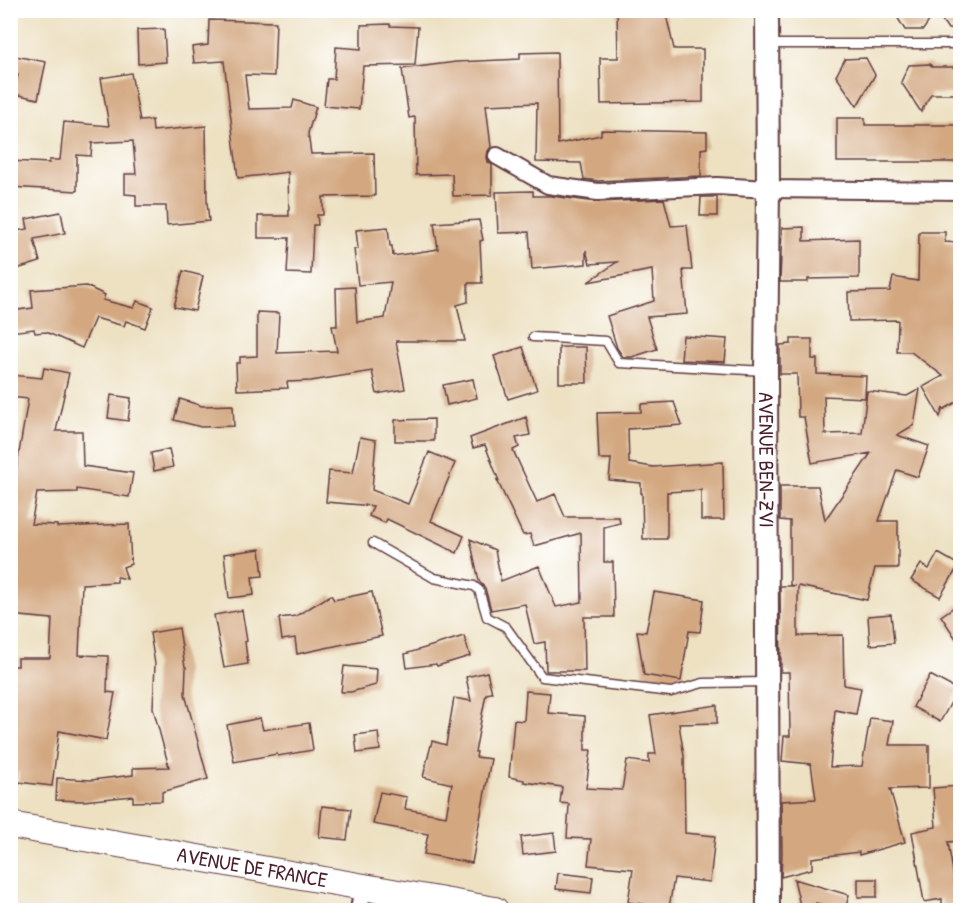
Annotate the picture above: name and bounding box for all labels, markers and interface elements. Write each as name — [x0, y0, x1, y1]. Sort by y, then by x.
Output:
street label: AVENUE BEN-ZVI — [752, 392, 782, 528]
street label: AVENUE DE FRANCE — [175, 840, 330, 894]

